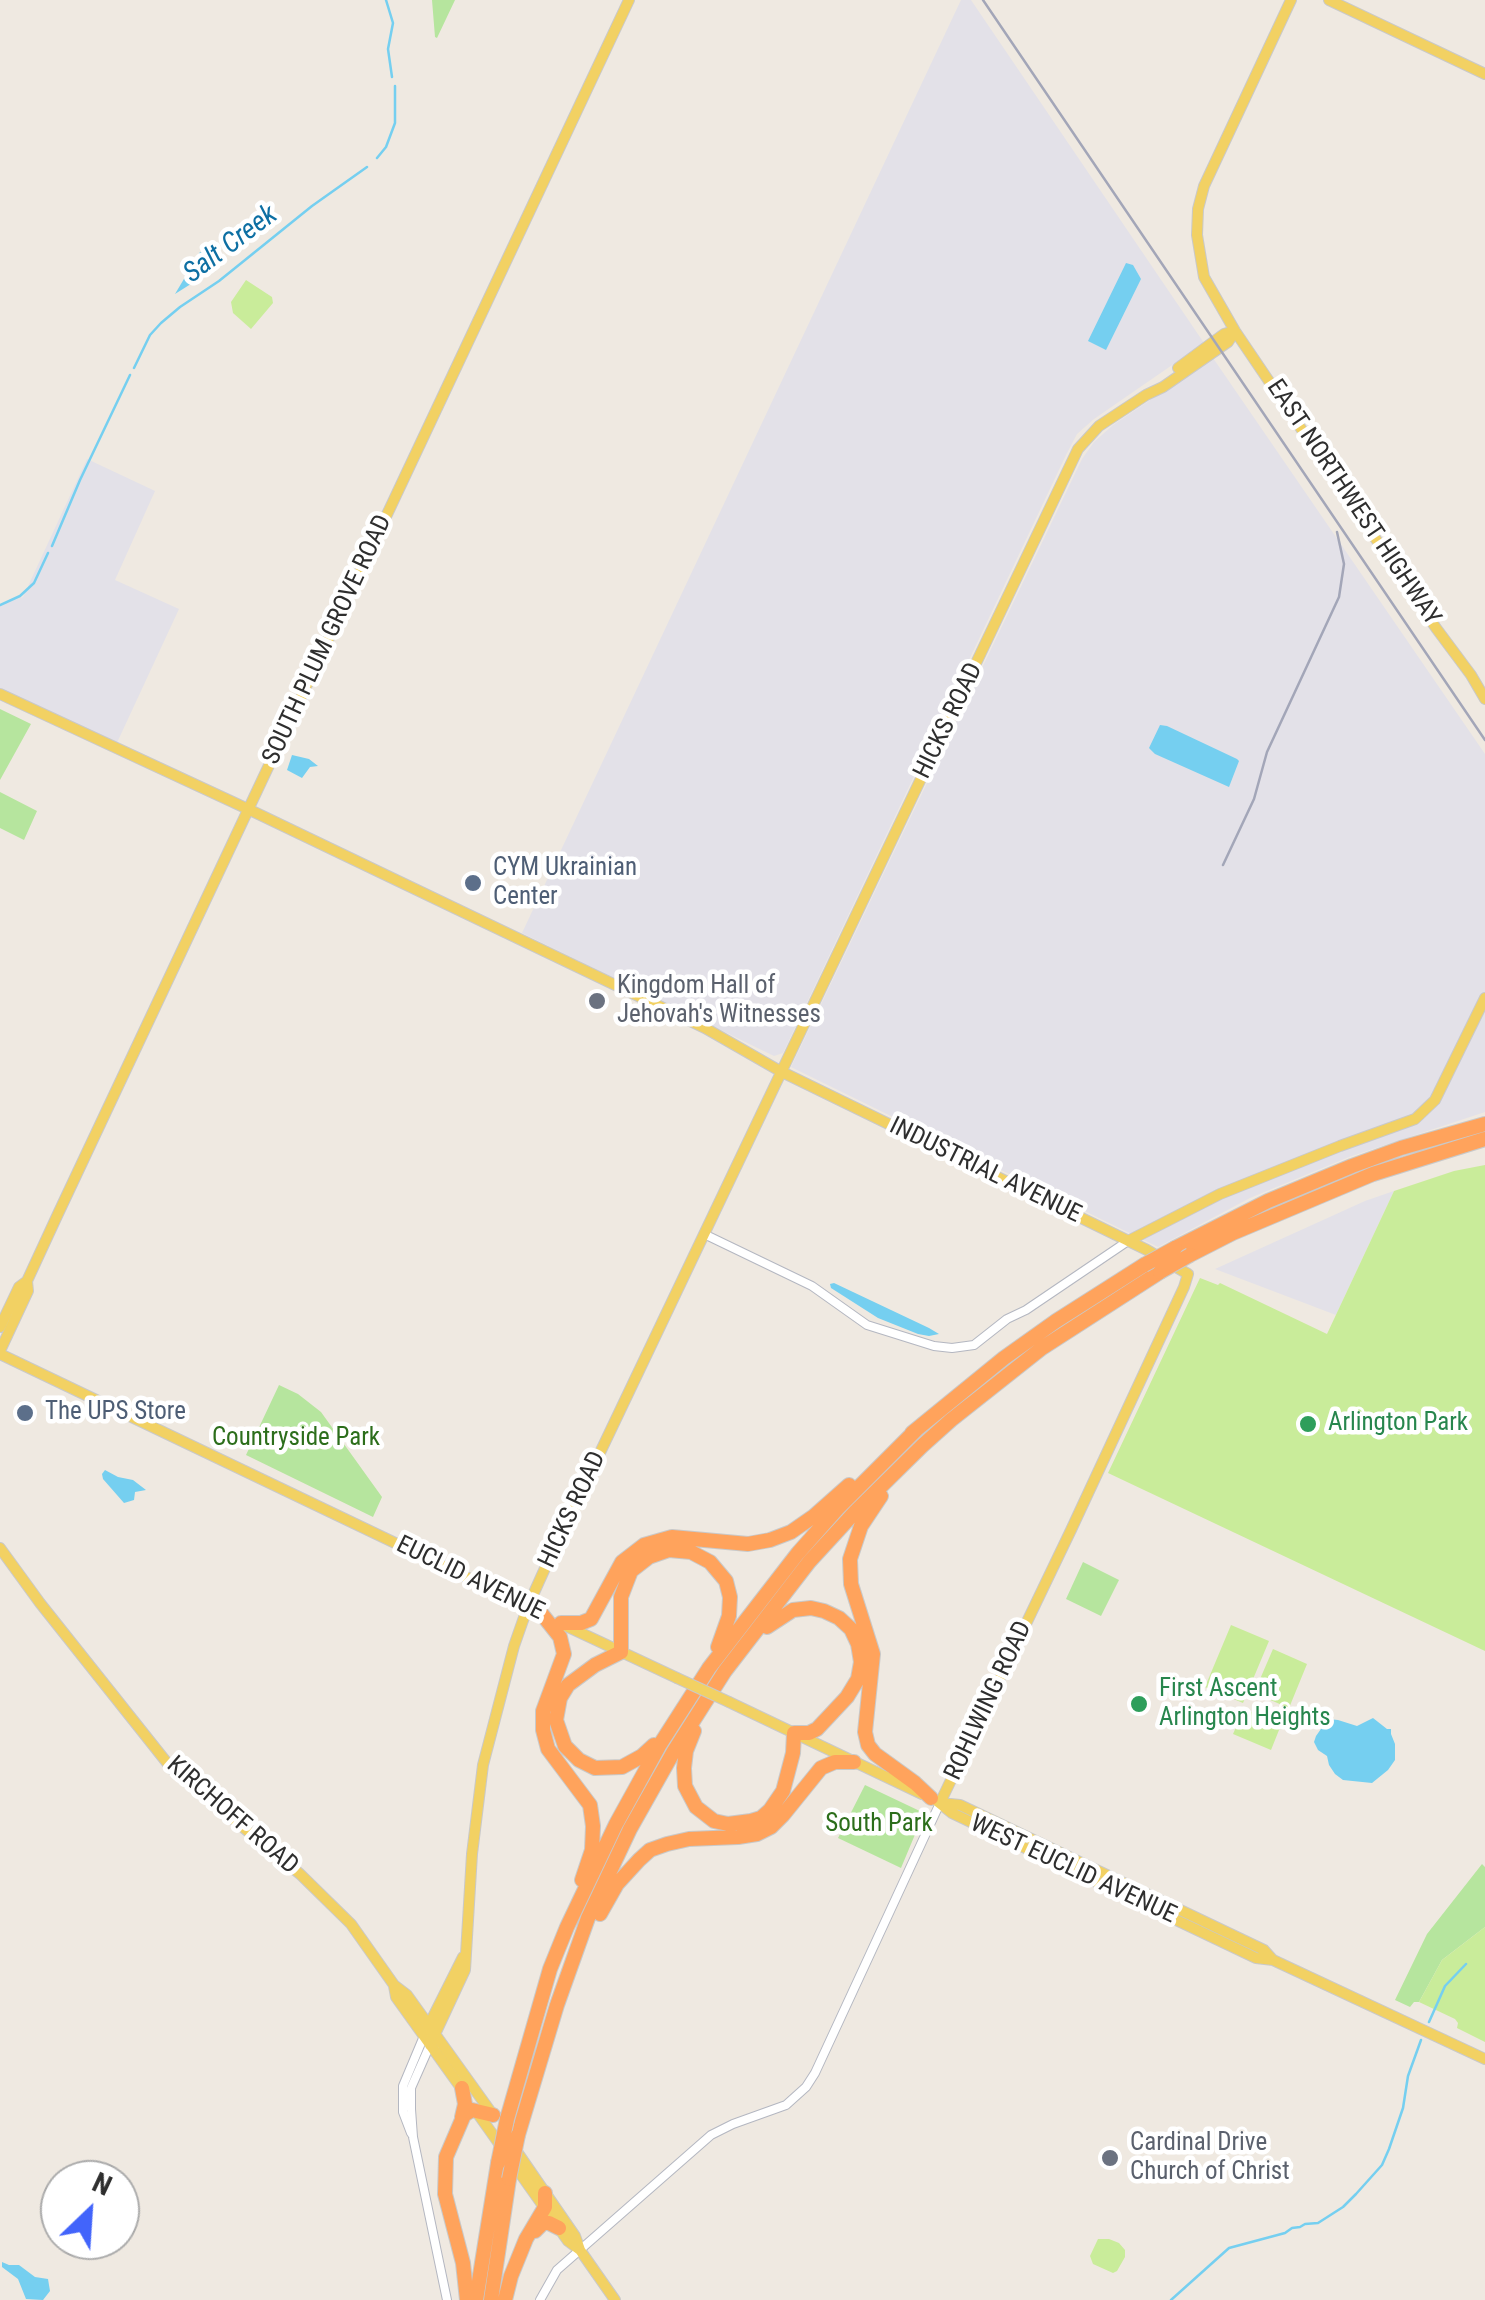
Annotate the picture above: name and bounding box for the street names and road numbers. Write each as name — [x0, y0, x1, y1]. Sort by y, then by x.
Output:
street label: EAST NORTHWEST HIGHWAY — [1259, 374, 1447, 632]
street label: SOUTH PLUM GROVE ROAD — [257, 511, 399, 769]
street label: HICKS ROAD — [908, 658, 990, 784]
street label: INDUSTRIAL AVENUE — [884, 1112, 1086, 1230]
street label: HICKS ROAD — [533, 1447, 613, 1573]
street label: EUCLID AVENUE — [391, 1530, 549, 1628]
street label: ROHLWING ROAD — [939, 1617, 1039, 1785]
street label: KIRCHOFF ROAD — [160, 1751, 304, 1881]
street label: WEST EUCLID AVENUE — [965, 1809, 1181, 1931]

